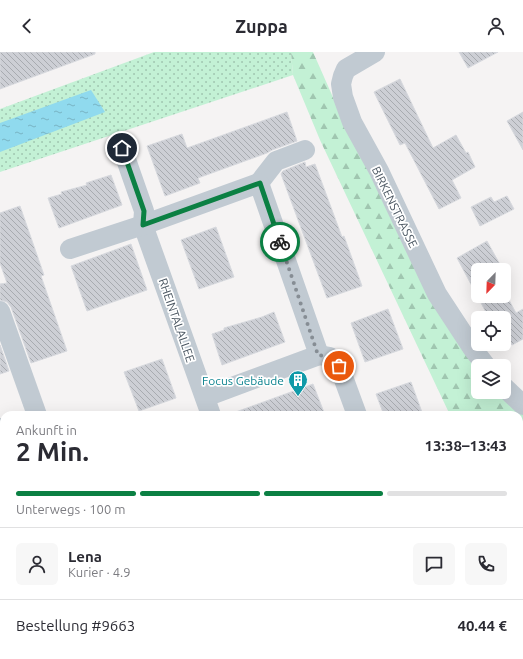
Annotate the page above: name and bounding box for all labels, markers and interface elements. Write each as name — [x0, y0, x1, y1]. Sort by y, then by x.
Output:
icon: back — [16, 15, 38, 37]
icon: person — [485, 15, 507, 37]
text: Zuppa — [235, 16, 288, 36]
pin — [105, 131, 139, 165]
icon: home — [111, 137, 133, 159]
street label: BIRKENSTRASSE — [370, 164, 420, 250]
courier — [260, 222, 300, 262]
icon: bike — [269, 231, 291, 253]
north arrow — [471, 263, 511, 303]
map controls — [471, 263, 511, 399]
street label: RHEINTALALLEE — [157, 276, 198, 364]
button: locate — [471, 311, 511, 351]
pin — [322, 349, 356, 383]
icon: bag — [328, 355, 350, 377]
button: layers — [471, 359, 511, 399]
building icon: Focus Gebäude — [287, 369, 309, 397]
place label: Focus Gebäude — [202, 374, 284, 387]
text: Ankunft in — [16, 423, 77, 437]
text: 2 Min. — [16, 437, 89, 466]
text: 13:38–13:43 — [424, 437, 507, 454]
text: Unterwegs · 100 m — [16, 502, 125, 516]
button: person — [16, 543, 58, 585]
button: chat — [413, 543, 455, 585]
button: phone — [465, 543, 507, 585]
text: Lena — [68, 548, 102, 565]
text: Kurier · 4.9 — [68, 565, 131, 579]
text: Bestellung #9663 — [16, 617, 135, 634]
text: 40.44 € — [457, 617, 507, 634]

